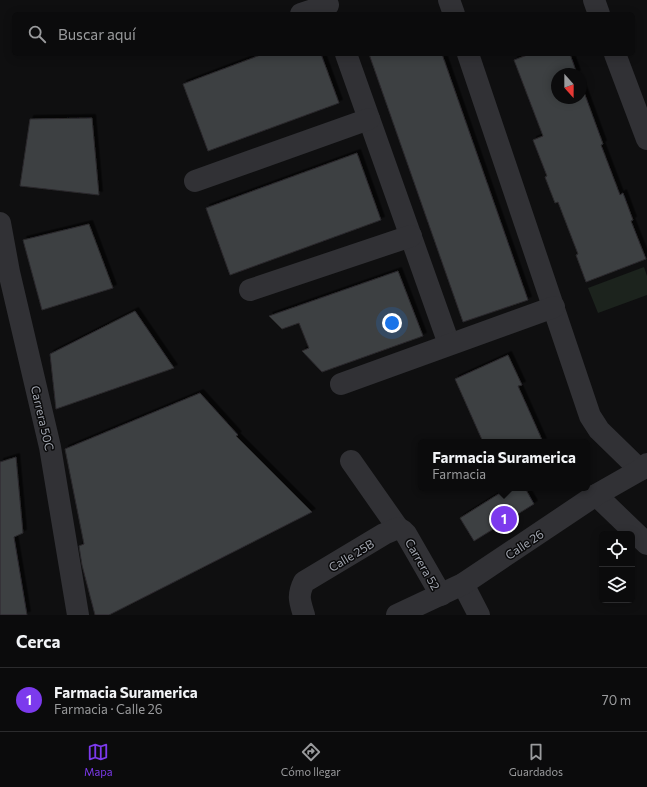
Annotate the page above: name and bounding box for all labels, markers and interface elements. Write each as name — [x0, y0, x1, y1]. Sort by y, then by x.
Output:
search box — [12, 12, 635, 56]
icon: search — [26, 23, 48, 45]
text: Buscar aquí — [58, 25, 136, 43]
north arrow — [551, 68, 587, 104]
your location — [382, 313, 402, 333]
street label: Carrera 50C — [29, 384, 57, 452]
popup — [418, 439, 590, 491]
text: Farmacia Suramerica — [432, 448, 576, 466]
text: Farmacia — [432, 466, 486, 482]
pin: 1 — [491, 504, 517, 534]
street label: Calle 26 — [502, 526, 546, 562]
map controls — [599, 531, 635, 603]
button: locate — [599, 531, 635, 567]
street label: Calle 25B — [326, 536, 376, 574]
street label: Carrera 52 — [403, 536, 443, 592]
button: layers — [599, 567, 635, 603]
text: Cerca — [16, 631, 61, 652]
text: Farmacia Suramerica — [54, 683, 198, 701]
text: 1 — [26, 692, 32, 708]
text: 70 m — [602, 692, 631, 708]
text: Farmacia · Calle 26 — [54, 701, 163, 717]
tab: Mapa — [84, 741, 113, 778]
tab: Cómo llegar — [281, 741, 341, 778]
tab: Guardados — [509, 741, 563, 778]

